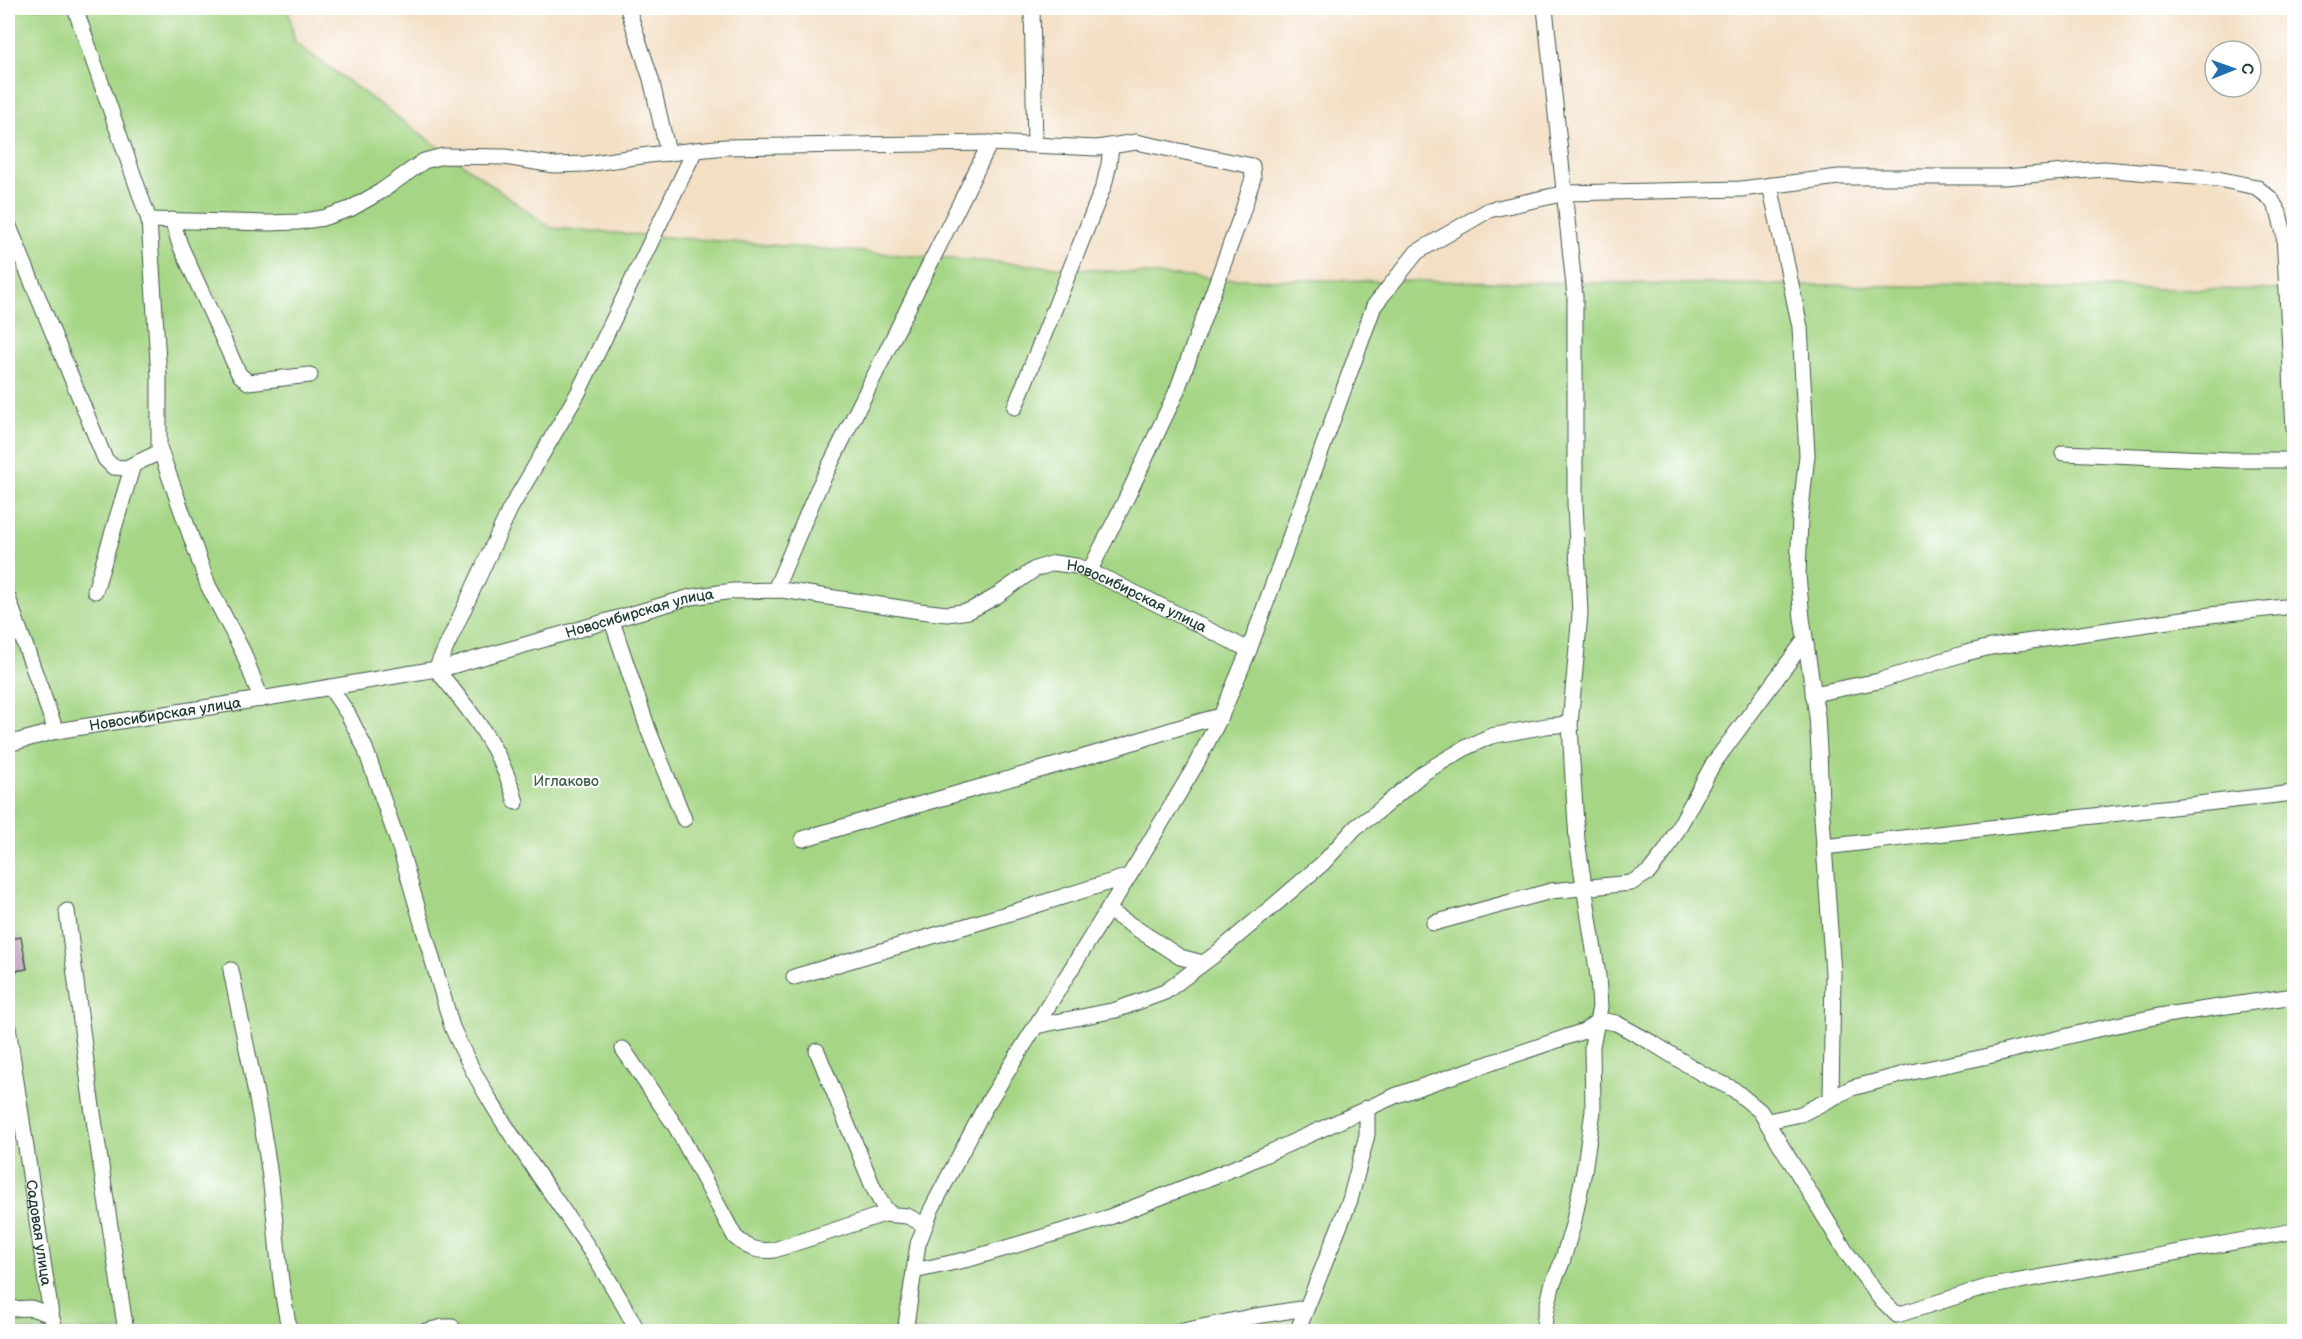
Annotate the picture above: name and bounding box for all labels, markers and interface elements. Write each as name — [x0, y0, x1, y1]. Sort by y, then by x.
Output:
north arrow — [2203, 39, 2263, 99]
text: С — [2237, 63, 2256, 74]
street label: Новосибирская улица — [1065, 556, 1210, 637]
street label: Новосибирская улица — [563, 585, 715, 643]
street label: Новосибирская улица — [88, 693, 242, 736]
park label: Иглаково — [533, 772, 599, 791]
street label: Садовая улица — [21, 1179, 56, 1287]

